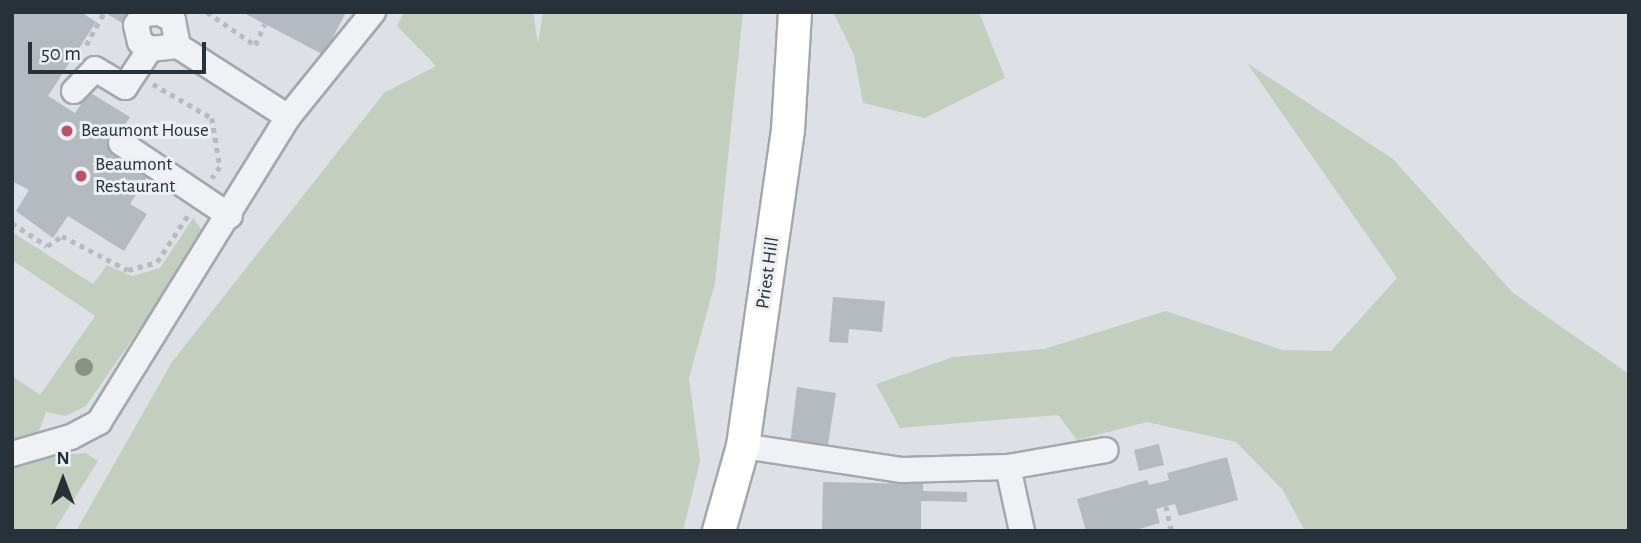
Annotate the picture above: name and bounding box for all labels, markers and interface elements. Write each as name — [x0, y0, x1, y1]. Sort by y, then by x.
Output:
scale bar — [32, 28, 210, 72]
text: 50 m — [41, 43, 81, 64]
place label: Beaumont House — [81, 120, 209, 142]
marker: Beaumont House — [59, 123, 75, 139]
place label: Beaumont Restaurant — [95, 154, 175, 198]
marker: Beaumont Restaurant — [73, 168, 89, 184]
street label: Priest Hill — [752, 236, 784, 310]
north arrow — [28, 445, 98, 515]
text: N — [56, 449, 70, 468]

